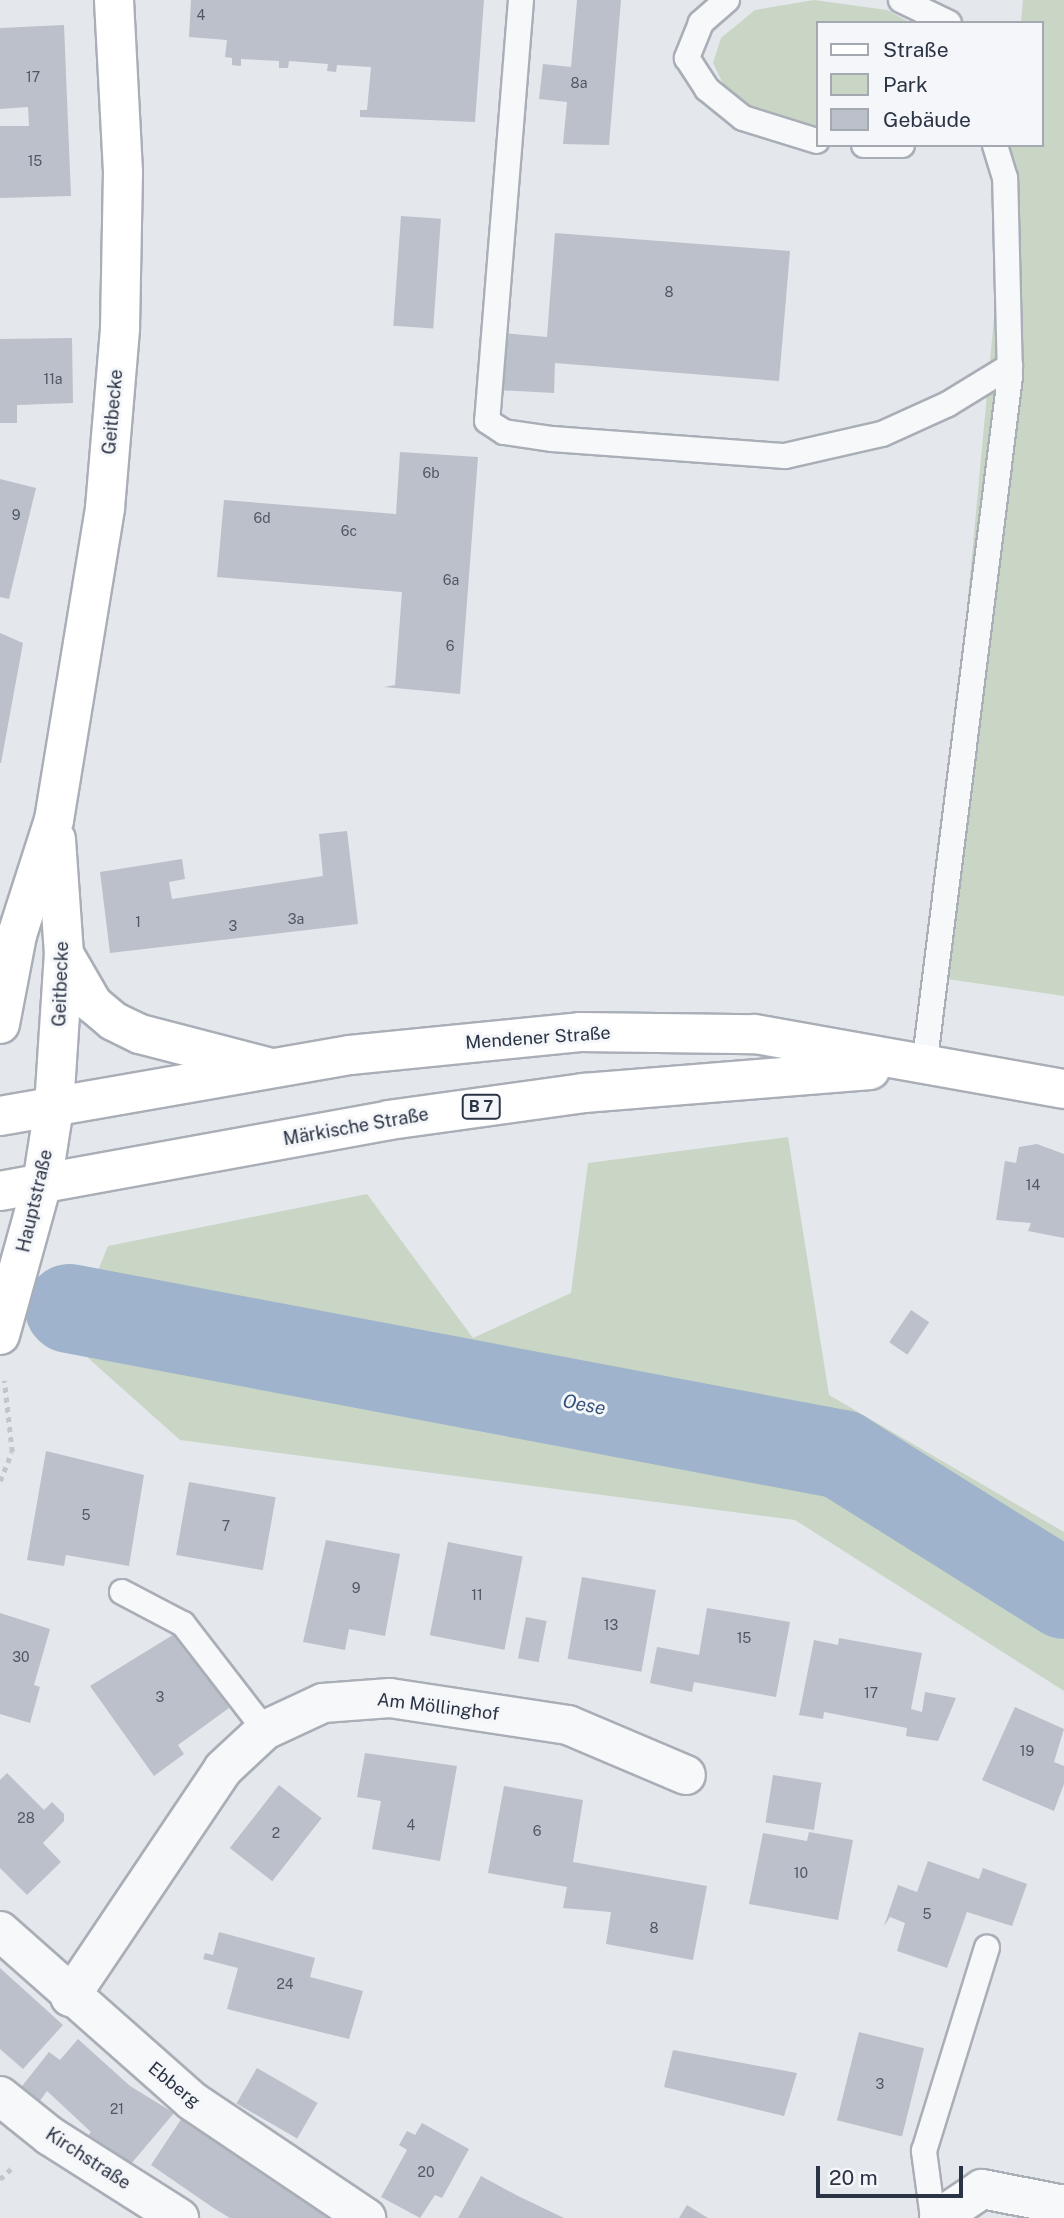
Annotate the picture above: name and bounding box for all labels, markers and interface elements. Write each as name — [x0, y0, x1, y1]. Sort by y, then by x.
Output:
house number: 4 — [197, 7, 205, 23]
legend — [816, 21, 1043, 147]
text: Straße — [883, 37, 949, 62]
house number: 17 — [26, 69, 40, 85]
text: Park — [883, 72, 928, 97]
house number: 8a — [571, 75, 587, 91]
text: Gebäude — [883, 107, 971, 132]
house number: 15 — [28, 153, 42, 169]
house number: 8 — [664, 284, 674, 300]
street label: Geitbecke — [99, 369, 127, 455]
house number: 11a — [43, 371, 63, 387]
house number: 6b — [422, 465, 440, 481]
house number: 9 — [12, 507, 20, 523]
house number: 6d — [253, 510, 271, 526]
house number: 6c — [341, 523, 357, 539]
house number: 6a — [443, 572, 459, 588]
house number: 6 — [446, 638, 454, 654]
house number: 3a — [288, 911, 304, 927]
house number: 1 — [135, 914, 141, 930]
house number: 3 — [229, 918, 237, 934]
street label: Geitbecke — [49, 941, 73, 1027]
street label: Mendener Straße — [465, 1022, 611, 1054]
road number: B 7 — [460, 1094, 502, 1120]
street label: Märkische Straße — [282, 1104, 430, 1150]
street label: Hauptstraße — [13, 1147, 57, 1255]
house number: 14 — [1026, 1177, 1040, 1193]
water label: Oese — [561, 1390, 607, 1420]
house number: 5 — [82, 1507, 90, 1523]
house number: 7 — [222, 1518, 230, 1534]
house number: 9 — [352, 1580, 360, 1596]
house number: 11 — [471, 1587, 483, 1603]
house number: 13 — [604, 1617, 618, 1633]
house number: 15 — [737, 1630, 751, 1646]
house number: 30 — [12, 1649, 30, 1665]
house number: 17 — [864, 1685, 878, 1701]
house number: 3 — [156, 1689, 164, 1705]
street label: Am Möllinghof — [376, 1689, 500, 1725]
house number: 19 — [1020, 1743, 1034, 1759]
house number: 28 — [17, 1810, 35, 1826]
house number: 4 — [407, 1817, 415, 1833]
house number: 6 — [533, 1823, 541, 1839]
house number: 2 — [272, 1825, 280, 1841]
house number: 10 — [794, 1865, 808, 1881]
house number: 5 — [923, 1906, 931, 1922]
house number: 8 — [649, 1920, 659, 1936]
house number: 24 — [276, 1976, 294, 1992]
street label: Ebberg — [144, 2058, 204, 2112]
house number: 3 — [876, 2076, 884, 2092]
house number: 21 — [110, 2101, 124, 2117]
street label: Kirchstraße — [41, 2124, 135, 2194]
scale bar — [819, 2152, 966, 2196]
house number: 20 — [418, 2164, 434, 2180]
text: 20 m — [829, 2165, 878, 2190]

